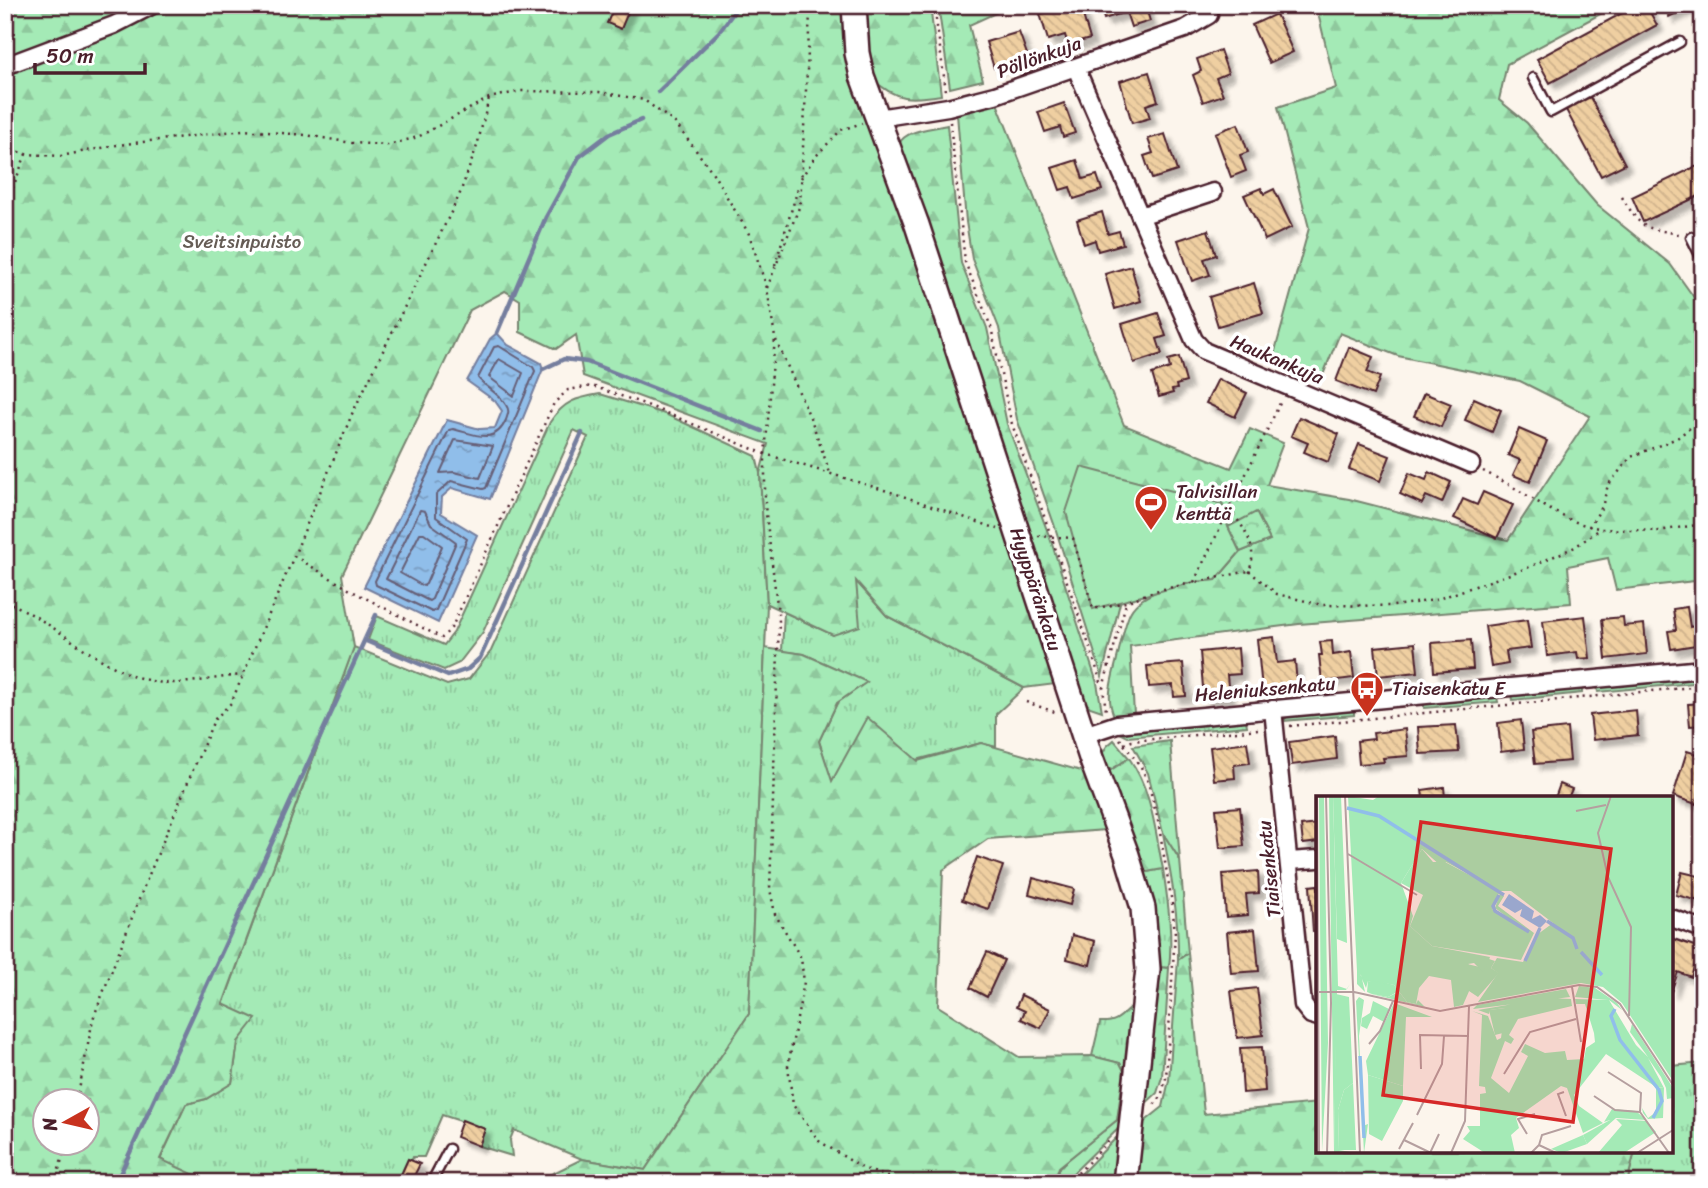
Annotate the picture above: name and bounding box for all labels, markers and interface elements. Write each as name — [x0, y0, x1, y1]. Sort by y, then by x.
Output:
street label: Pöllönkuja — [992, 26, 1086, 88]
scale bar — [35, 32, 145, 76]
text: 50 m — [46, 37, 94, 75]
park label: Sveitsinpuisto — [183, 225, 301, 258]
street label: Haukankuja — [1225, 324, 1329, 394]
place label: Talvisillan kenttä — [1176, 475, 1258, 530]
sports icon: Talvisillan kenttä — [1132, 483, 1170, 532]
street label: Hyyppäränkatu — [1000, 523, 1072, 655]
street label: Heleniuksenkatu — [1193, 666, 1337, 712]
bus stop icon: Tiaisenkatu E — [1348, 669, 1386, 718]
place label: Tiaisenkatu E — [1392, 672, 1506, 705]
inset map — [1316, 796, 1673, 1153]
street label: Tiaisenkatu — [1247, 819, 1291, 919]
north arrow — [32, 1086, 102, 1156]
text: N — [32, 1115, 67, 1134]

